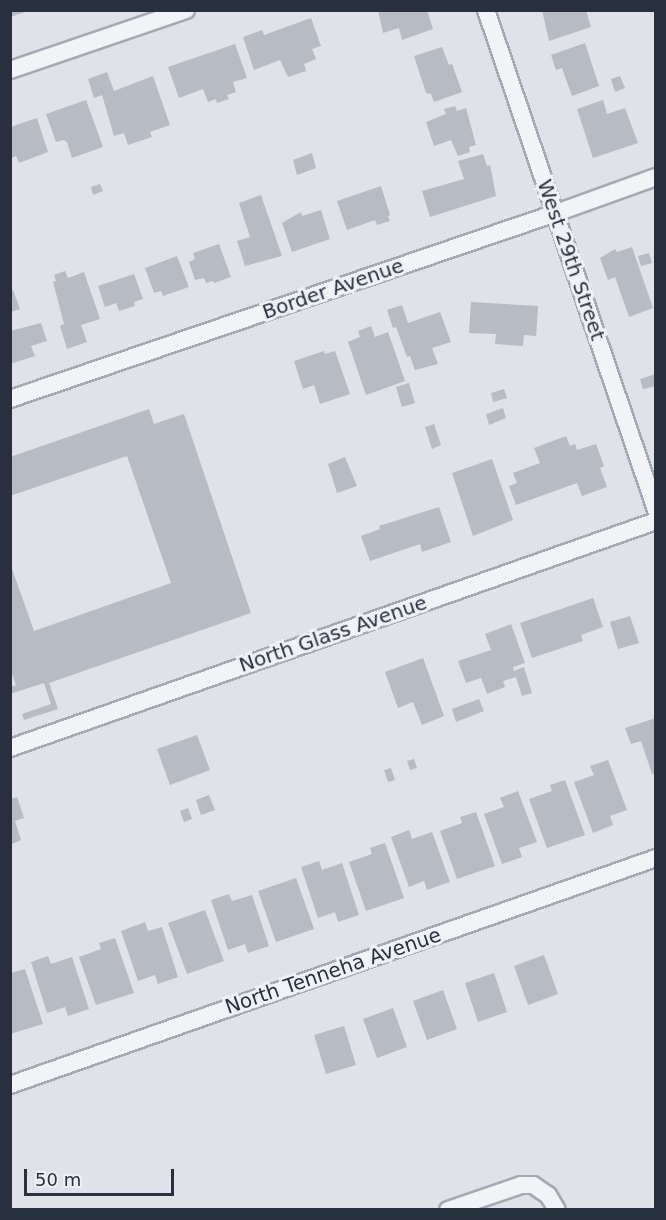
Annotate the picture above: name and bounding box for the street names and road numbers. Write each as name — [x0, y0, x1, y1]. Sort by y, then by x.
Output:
street label: West 29th Street — [532, 176, 610, 344]
street label: Border Avenue — [259, 254, 407, 324]
street label: North Glass Avenue — [236, 591, 430, 677]
street label: North Tenneha Avenue — [222, 923, 444, 1019]

